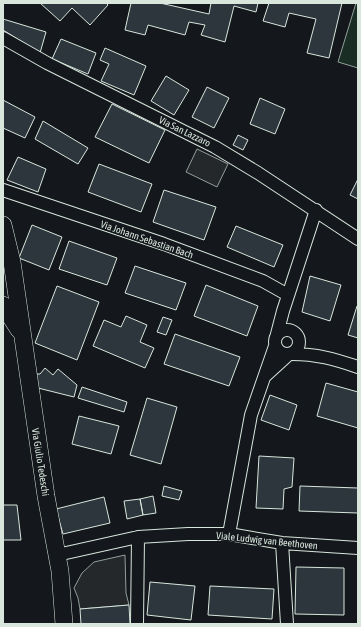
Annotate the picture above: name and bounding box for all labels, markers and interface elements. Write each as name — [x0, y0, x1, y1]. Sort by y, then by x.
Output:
street label: Via San Lazzaro — [157, 114, 213, 149]
street label: Via Johann Sebastian Bach — [99, 218, 195, 261]
street label: Via Giulio Tedeschi — [30, 427, 51, 497]
street label: Viale Ludwig van Beethoven — [216, 530, 318, 551]

